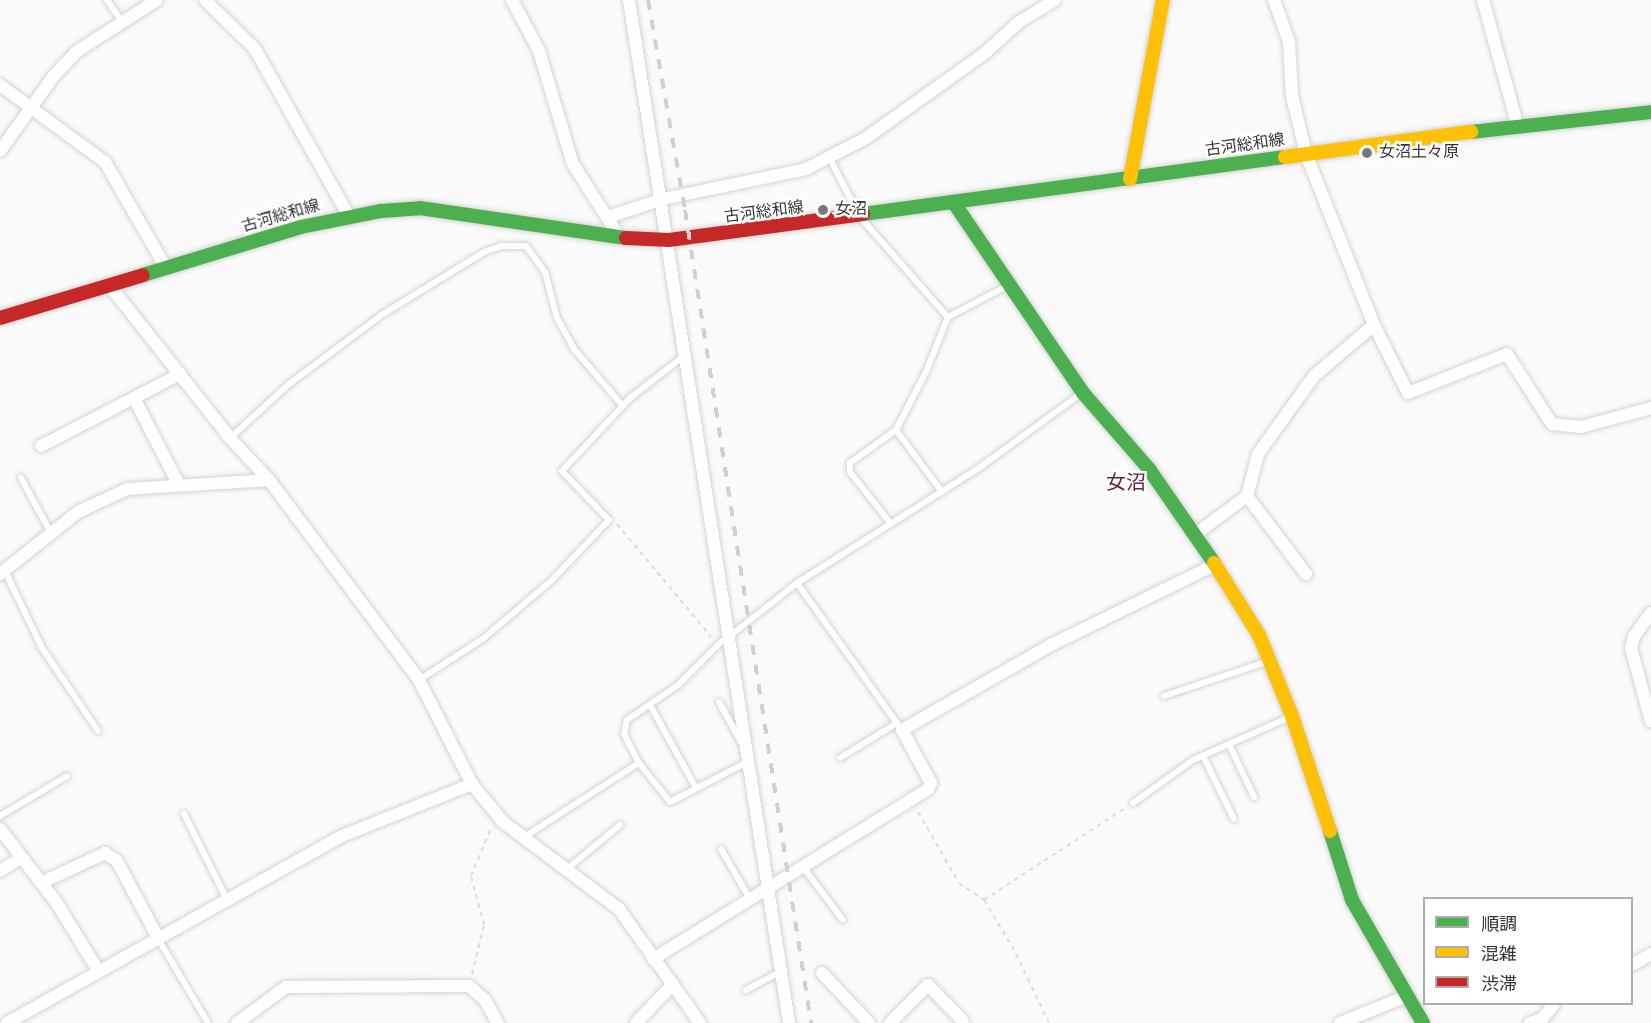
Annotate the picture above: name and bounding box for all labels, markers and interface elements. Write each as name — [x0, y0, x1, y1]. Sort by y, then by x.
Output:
street label: 古河総和線 — [1204, 131, 1286, 161]
place label: 女沼土々原 — [1379, 143, 1459, 163]
marker: 女沼土々原 — [1360, 146, 1374, 160]
street label: 古河総和線 — [240, 197, 322, 237]
street label: 古河総和線 — [723, 199, 805, 227]
place label: 女沼 — [835, 200, 867, 220]
marker: 女沼 — [816, 203, 830, 217]
district label: 女沼 — [1106, 471, 1146, 495]
legend — [1423, 897, 1633, 1005]
text: 順調 — [1481, 914, 1517, 935]
text: 混雑 — [1481, 944, 1517, 965]
text: 渋滞 — [1481, 974, 1517, 995]

